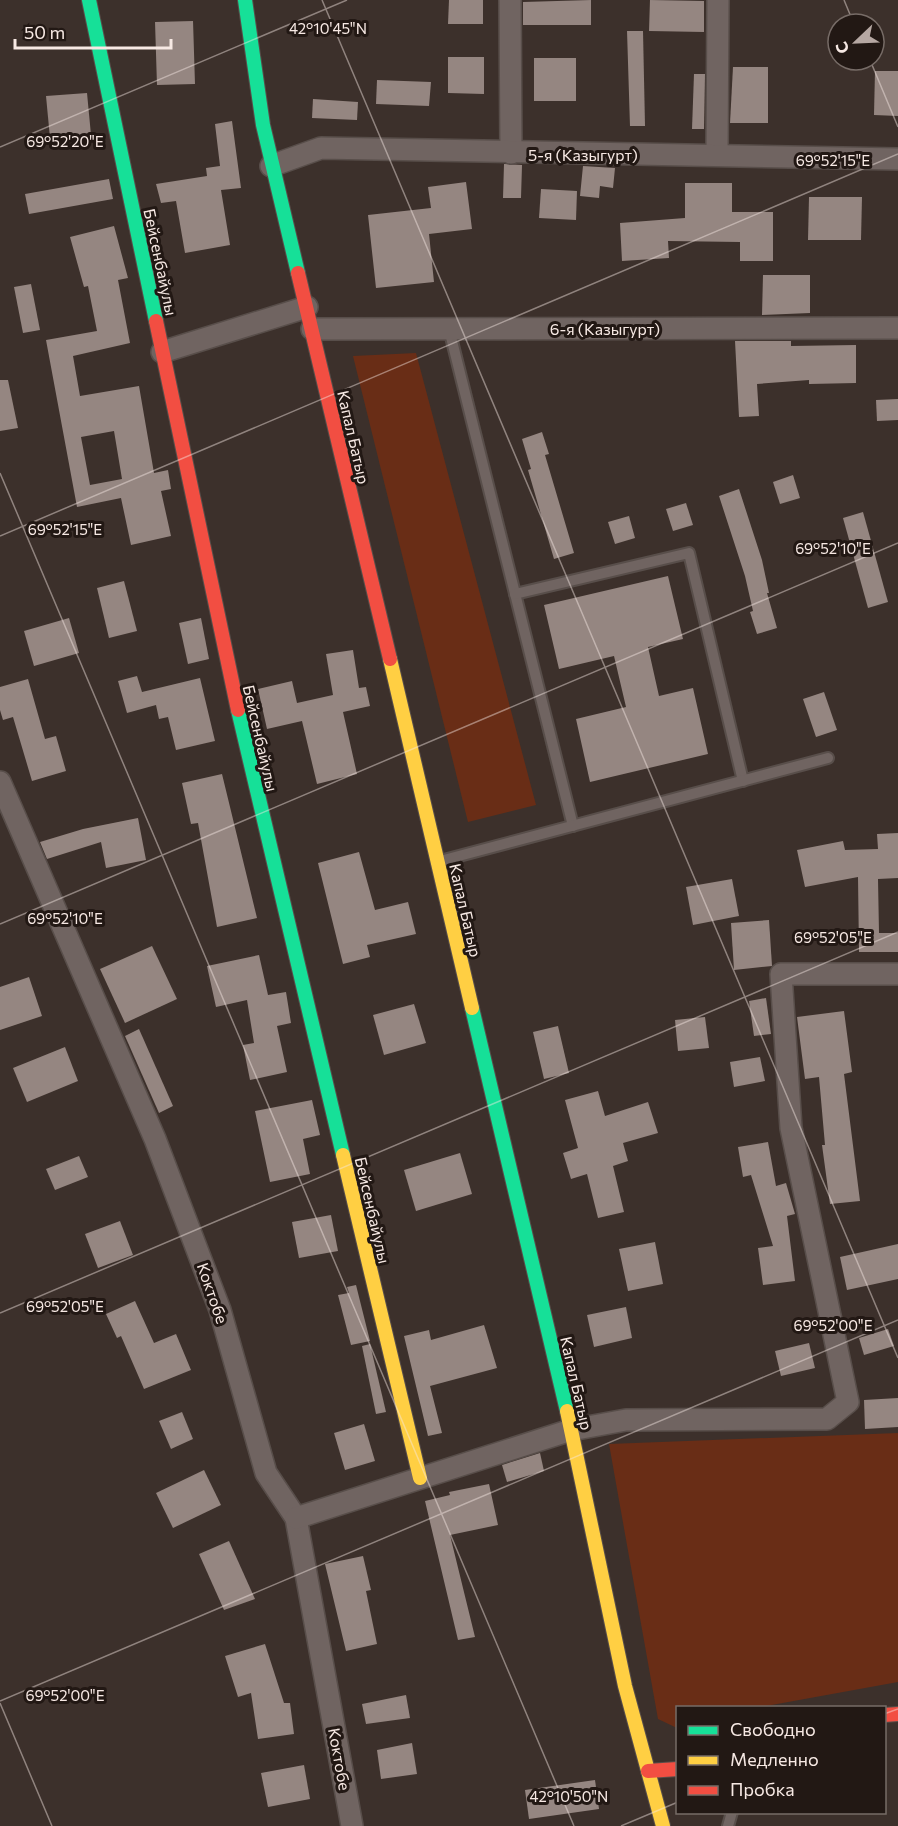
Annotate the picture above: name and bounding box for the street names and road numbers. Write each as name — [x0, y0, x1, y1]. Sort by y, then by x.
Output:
street label: 5-я (Казыгурт) — [528, 145, 638, 164]
street label: Бейсенбайулы — [140, 207, 182, 317]
street label: 6-я (Казыгурт) — [550, 319, 660, 338]
street label: Капал Батыр — [334, 388, 374, 486]
street label: Бейсенбайулы — [239, 683, 283, 793]
street label: Капал Батыр — [446, 861, 486, 959]
street label: Бейсенбайулы — [351, 1155, 395, 1265]
street label: Коктобе — [194, 1260, 232, 1326]
street label: Капал Батыр — [557, 1334, 597, 1432]
street label: Коктобе — [325, 1726, 355, 1792]

